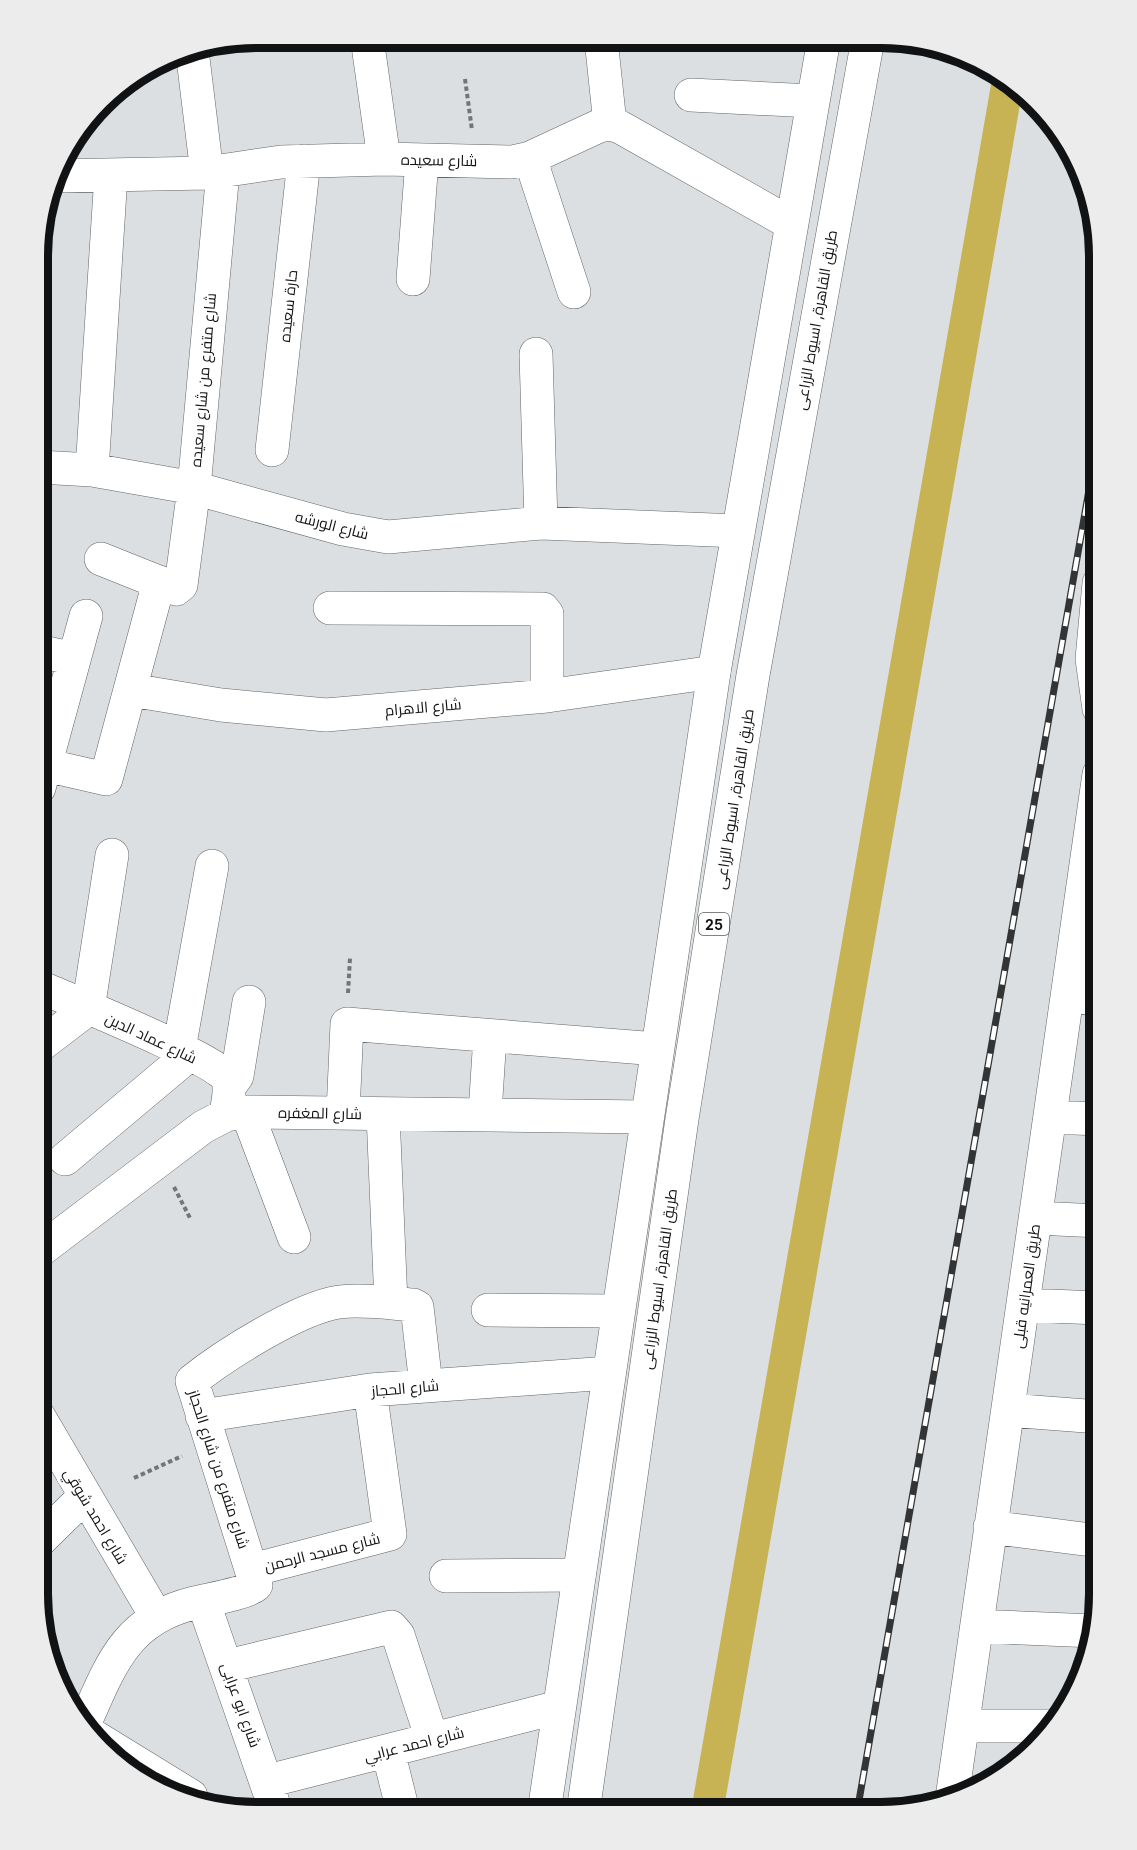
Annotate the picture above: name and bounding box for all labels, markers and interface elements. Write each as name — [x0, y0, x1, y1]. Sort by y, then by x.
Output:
street label: شارع سعيده — [401, 150, 477, 172]
street label: طريق القاهرة, اسيوط الزراعى — [791, 229, 842, 412]
street label: حارة سعيده — [275, 269, 301, 343]
street label: شارع متفرع من شارع سعيده — [186, 292, 222, 468]
street label: شارع الورشه — [293, 507, 371, 545]
street label: شارع الاهرام — [384, 694, 462, 722]
street label: طريق القاهرة, اسيوط الزراعى — [710, 707, 759, 891]
road number: 25 — [699, 913, 729, 935]
street label: شارع عماد الدين — [101, 1009, 200, 1069]
street label: شارع المغفره — [278, 1103, 362, 1125]
street label: طريق القاهرة, اسيوط الزراعى — [637, 1187, 682, 1371]
street label: طريق العمرانيه قبلى — [1008, 1223, 1045, 1350]
street label: شارع الحجاز — [369, 1376, 440, 1403]
street label: شارع متفرع من شارع الحجاز — [182, 1386, 254, 1552]
street label: شارع احمد شوقي — [57, 1465, 132, 1569]
street label: شارع مسجد الرحمن — [262, 1528, 382, 1578]
street label: شارع ابو عرابى — [215, 1660, 265, 1751]
street label: شارع احمد عرابي — [362, 1722, 467, 1769]

